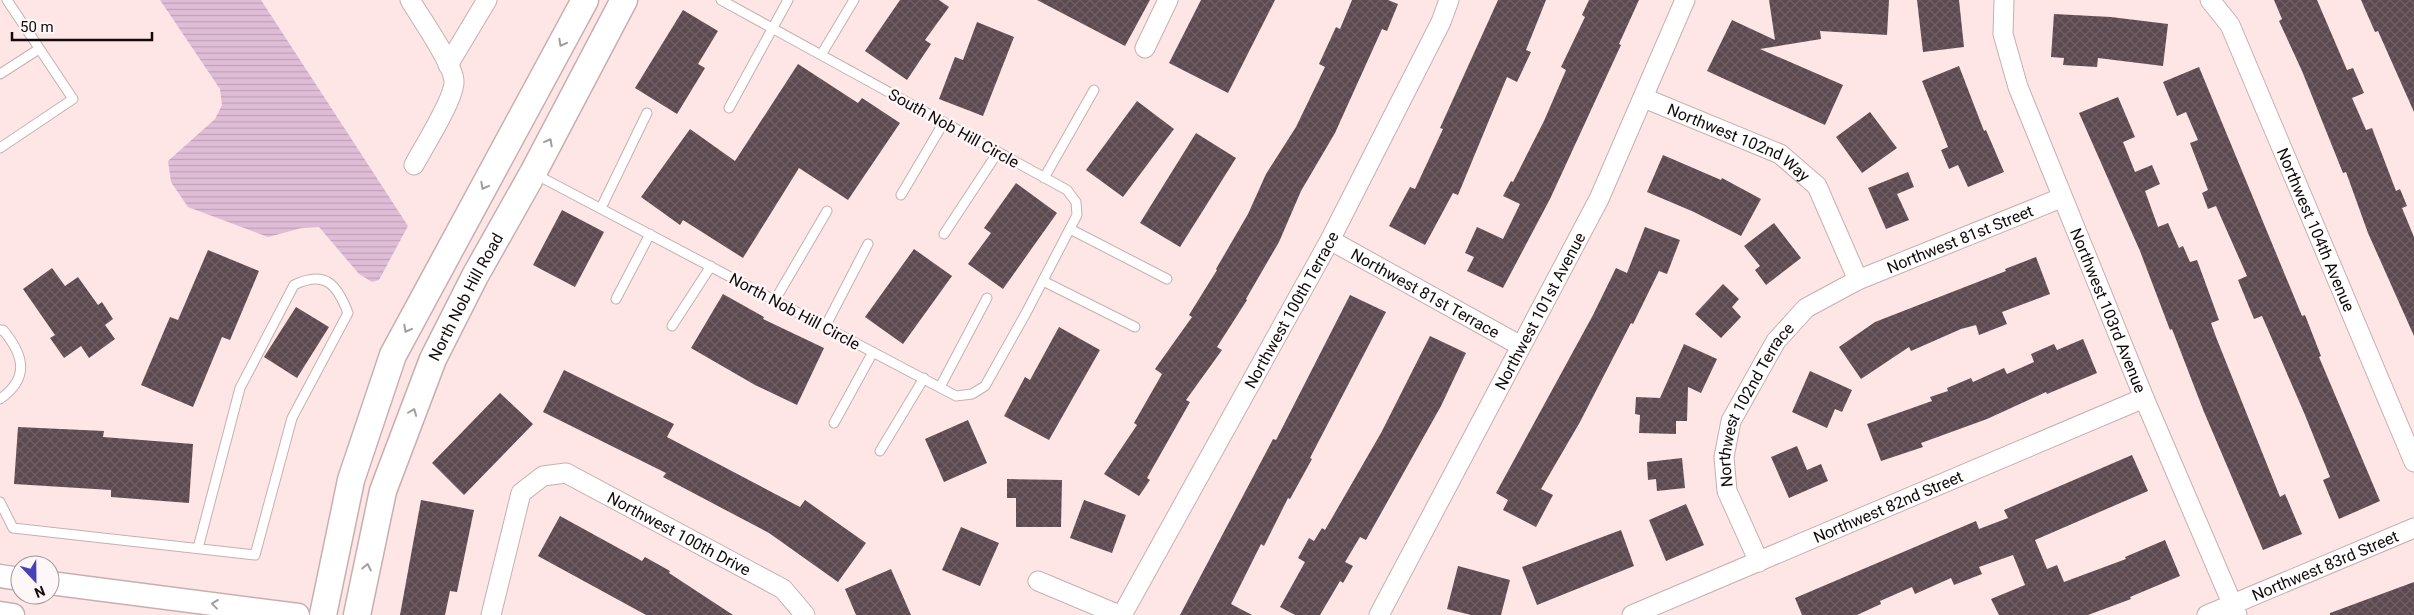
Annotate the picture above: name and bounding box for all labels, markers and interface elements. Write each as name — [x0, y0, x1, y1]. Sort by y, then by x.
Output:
scale bar — [12, 10, 152, 42]
text: 50 m — [20, 18, 54, 36]
one-way arrow — [558, 38, 568, 47]
street label: South Nob Hill Circle — [885, 85, 1022, 172]
street label: Northwest 102nd Way — [1665, 100, 1814, 186]
one-way arrow — [543, 138, 553, 147]
street label: Northwest 104th Avenue — [2273, 145, 2359, 314]
one-way arrow — [481, 180, 491, 189]
street label: Northwest 81st Street — [1884, 201, 2036, 277]
street label: Northwest 103rd Avenue — [2066, 225, 2150, 396]
street label: Northwest 100th Terrace — [1241, 228, 1343, 392]
street label: Northwest 101st Avenue — [1491, 229, 1590, 393]
street label: North Nob Hill Road — [425, 230, 507, 364]
street label: Northwest 81st Terrace — [1347, 245, 1503, 342]
street label: North Nob Hill Circle — [726, 269, 863, 354]
street label: Northwest 102nd Terrace — [1715, 319, 1798, 488]
one-way arrow — [403, 323, 413, 332]
one-way arrow — [407, 408, 417, 417]
street label: Northwest 82nd Street — [1811, 467, 1966, 547]
street label: Northwest 100th Drive — [604, 488, 754, 580]
street label: Northwest 83rd Street — [2249, 527, 2401, 605]
north arrow — [10, 555, 60, 605]
one-way arrow — [361, 563, 372, 572]
text: N — [32, 583, 47, 601]
one-way arrow — [210, 599, 218, 610]

